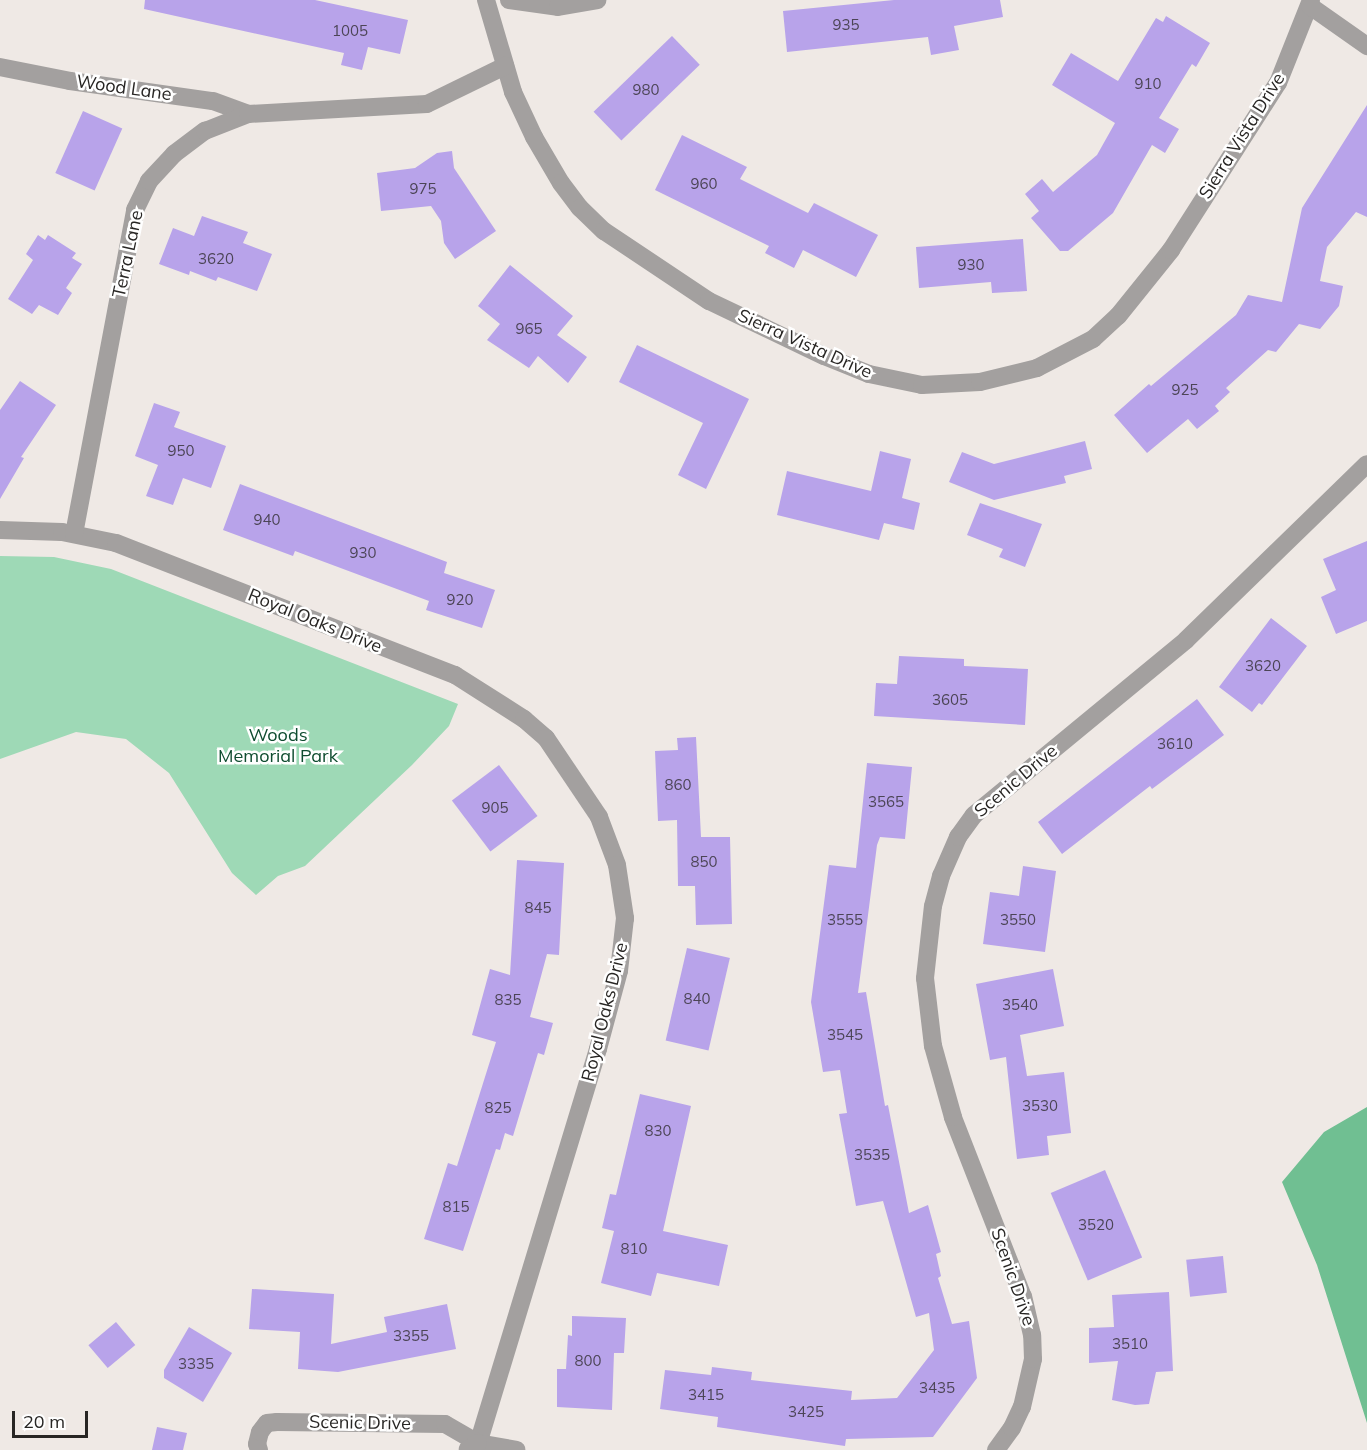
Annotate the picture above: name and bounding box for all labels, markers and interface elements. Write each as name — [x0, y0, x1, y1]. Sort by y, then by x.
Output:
house number: 935 — [833, 16, 859, 34]
house number: 1005 — [332, 22, 368, 40]
street label: Sierra Vista Drive — [1194, 69, 1290, 203]
street label: Wood Lane — [75, 71, 173, 105]
house number: 910 — [1135, 75, 1161, 93]
house number: 980 — [633, 81, 659, 99]
house number: 960 — [691, 175, 717, 193]
house number: 975 — [410, 180, 436, 198]
street label: Terra Lane — [108, 208, 148, 300]
house number: 3620 — [198, 250, 234, 268]
house number: 930 — [958, 256, 984, 274]
street label: Sierra Vista Drive — [734, 305, 876, 383]
house number: 965 — [516, 320, 542, 338]
house number: 925 — [1172, 381, 1198, 399]
house number: 950 — [168, 442, 194, 460]
house number: 940 — [254, 511, 280, 529]
house number: 930 — [350, 544, 376, 562]
street label: Royal Oaks Drive — [245, 584, 385, 658]
house number: 920 — [447, 591, 473, 609]
house number: 3620 — [1245, 657, 1281, 675]
house number: 3605 — [932, 691, 968, 709]
park label: Woods Memorial Park — [218, 725, 338, 768]
house number: 3610 — [1157, 735, 1193, 753]
street label: Scenic Drive — [970, 740, 1062, 822]
house number: 860 — [665, 776, 691, 794]
house number: 3565 — [868, 793, 904, 811]
house number: 905 — [482, 799, 508, 817]
house number: 850 — [691, 853, 717, 871]
house number: 845 — [525, 899, 551, 917]
house number: 3555 — [827, 911, 863, 929]
house number: 3550 — [1000, 911, 1036, 929]
street label: Royal Oaks Drive — [577, 940, 633, 1084]
house number: 840 — [684, 990, 710, 1008]
house number: 835 — [495, 991, 521, 1009]
house number: 3540 — [1002, 996, 1038, 1014]
house number: 3545 — [827, 1026, 863, 1044]
house number: 3530 — [1022, 1097, 1058, 1115]
house number: 825 — [485, 1099, 511, 1117]
house number: 830 — [645, 1122, 671, 1140]
house number: 3535 — [854, 1146, 890, 1164]
house number: 815 — [443, 1198, 469, 1216]
house number: 3520 — [1078, 1216, 1114, 1234]
street label: Scenic Drive — [986, 1225, 1040, 1329]
house number: 810 — [621, 1240, 647, 1258]
house number: 3355 — [393, 1327, 429, 1345]
house number: 3510 — [1112, 1335, 1148, 1353]
house number: 800 — [575, 1352, 601, 1370]
house number: 3335 — [178, 1355, 214, 1373]
house number: 3435 — [919, 1379, 955, 1397]
house number: 3415 — [688, 1386, 724, 1404]
scale bar — [15, 1399, 92, 1437]
house number: 3425 — [788, 1403, 824, 1421]
text: 20 m — [23, 1410, 65, 1433]
street label: Scenic Drive — [309, 1411, 411, 1435]

